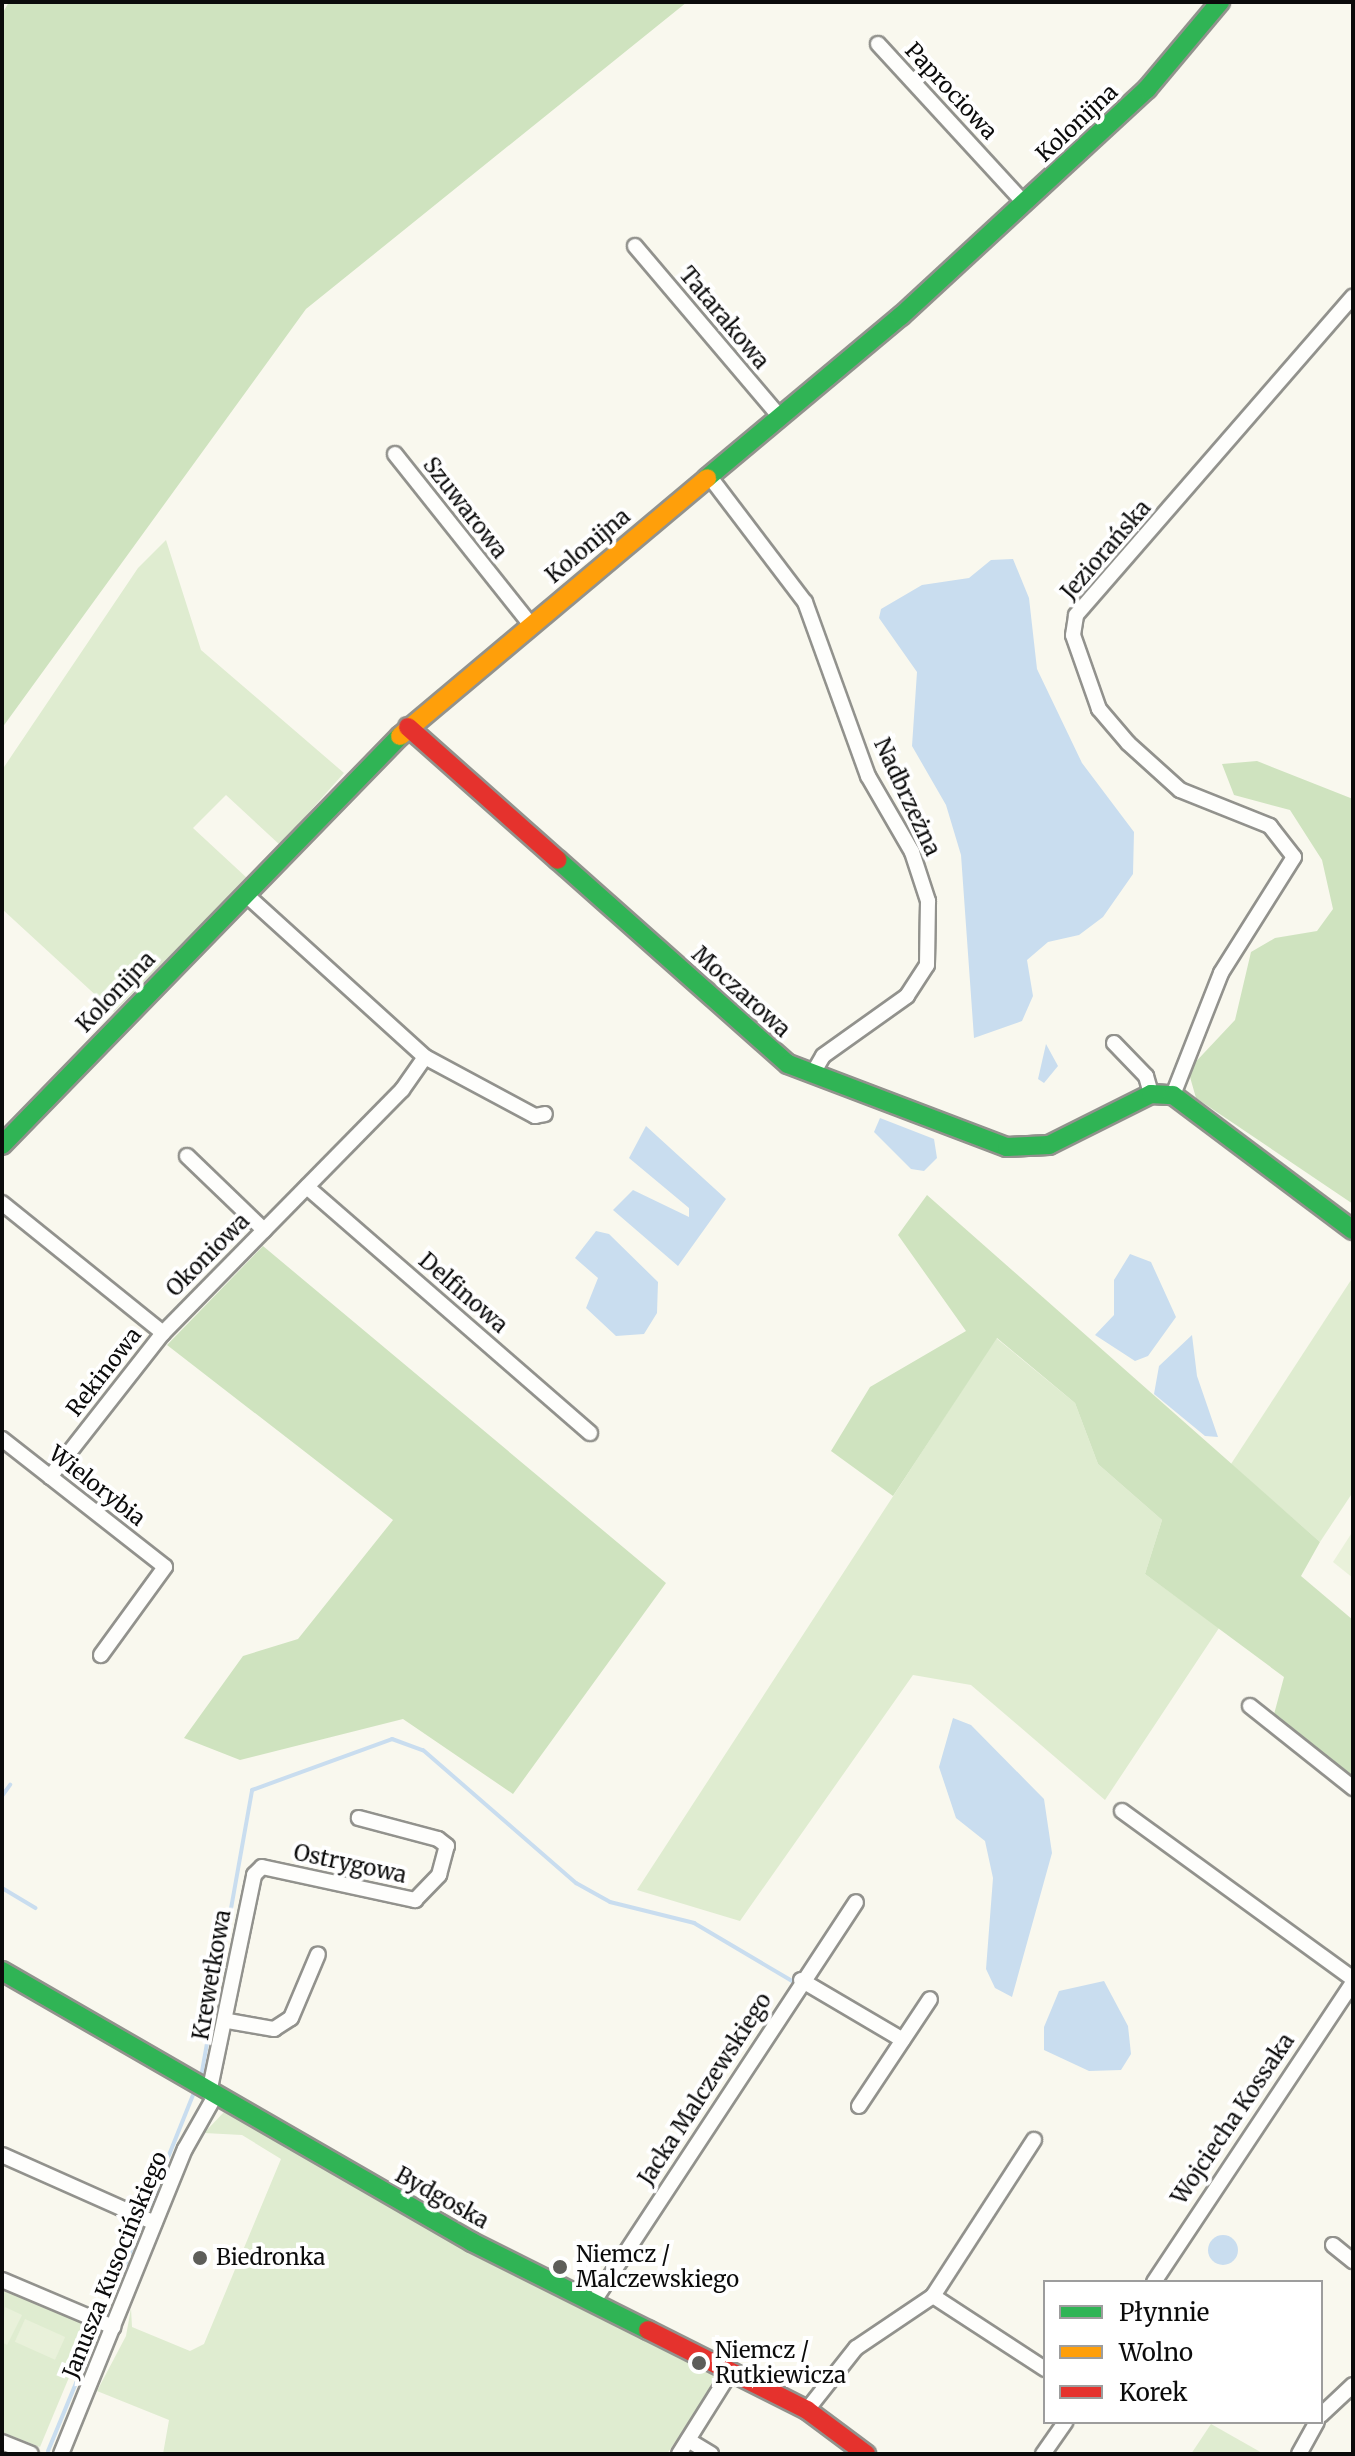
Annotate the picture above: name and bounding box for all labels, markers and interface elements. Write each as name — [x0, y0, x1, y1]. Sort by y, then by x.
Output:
street label: Paprociowa — [899, 37, 1003, 145]
street label: Kolonijna — [1031, 79, 1123, 167]
street label: Tatarakowa — [674, 262, 774, 374]
street label: Szuwarowa — [417, 452, 513, 564]
street label: Jeziorańska — [1056, 495, 1156, 605]
street label: Kolonijna — [541, 503, 635, 589]
street label: Nadbrzeżna — [868, 734, 946, 860]
street label: Moczarowa — [687, 941, 795, 1043]
street label: Kolonijna — [71, 946, 161, 1038]
street label: Okoniowa — [161, 1208, 255, 1302]
street label: Delfinowa — [413, 1247, 513, 1339]
street label: Rekinowa — [61, 1322, 147, 1422]
street label: Wielorybia — [44, 1440, 150, 1532]
street label: Ostrygowa — [291, 1839, 409, 1889]
street label: Krewetkowa — [188, 1908, 236, 2042]
street label: Jacka Malczewskiego — [633, 1988, 777, 2190]
street label: Wojciecha Kossaka — [1166, 2029, 1300, 2209]
street label: Janusza Kusocińskiego — [57, 2148, 173, 2382]
street label: Bydgoska — [391, 2162, 493, 2234]
place label: Niemcz / Malczewskiego — [576, 2241, 739, 2292]
place label: Biedronka — [216, 2245, 325, 2271]
marker: Biedronka — [191, 2249, 209, 2267]
marker: Niemcz / Malczewskiego — [551, 2258, 569, 2276]
legend — [1043, 2280, 1323, 2424]
text: Płynnie — [1119, 2297, 1209, 2328]
place label: Niemcz / Rutkiewicza — [715, 2337, 846, 2388]
text: Wolno — [1119, 2337, 1193, 2368]
marker: Niemcz / Rutkiewicza — [690, 2354, 708, 2372]
text: Korek — [1119, 2377, 1187, 2408]

